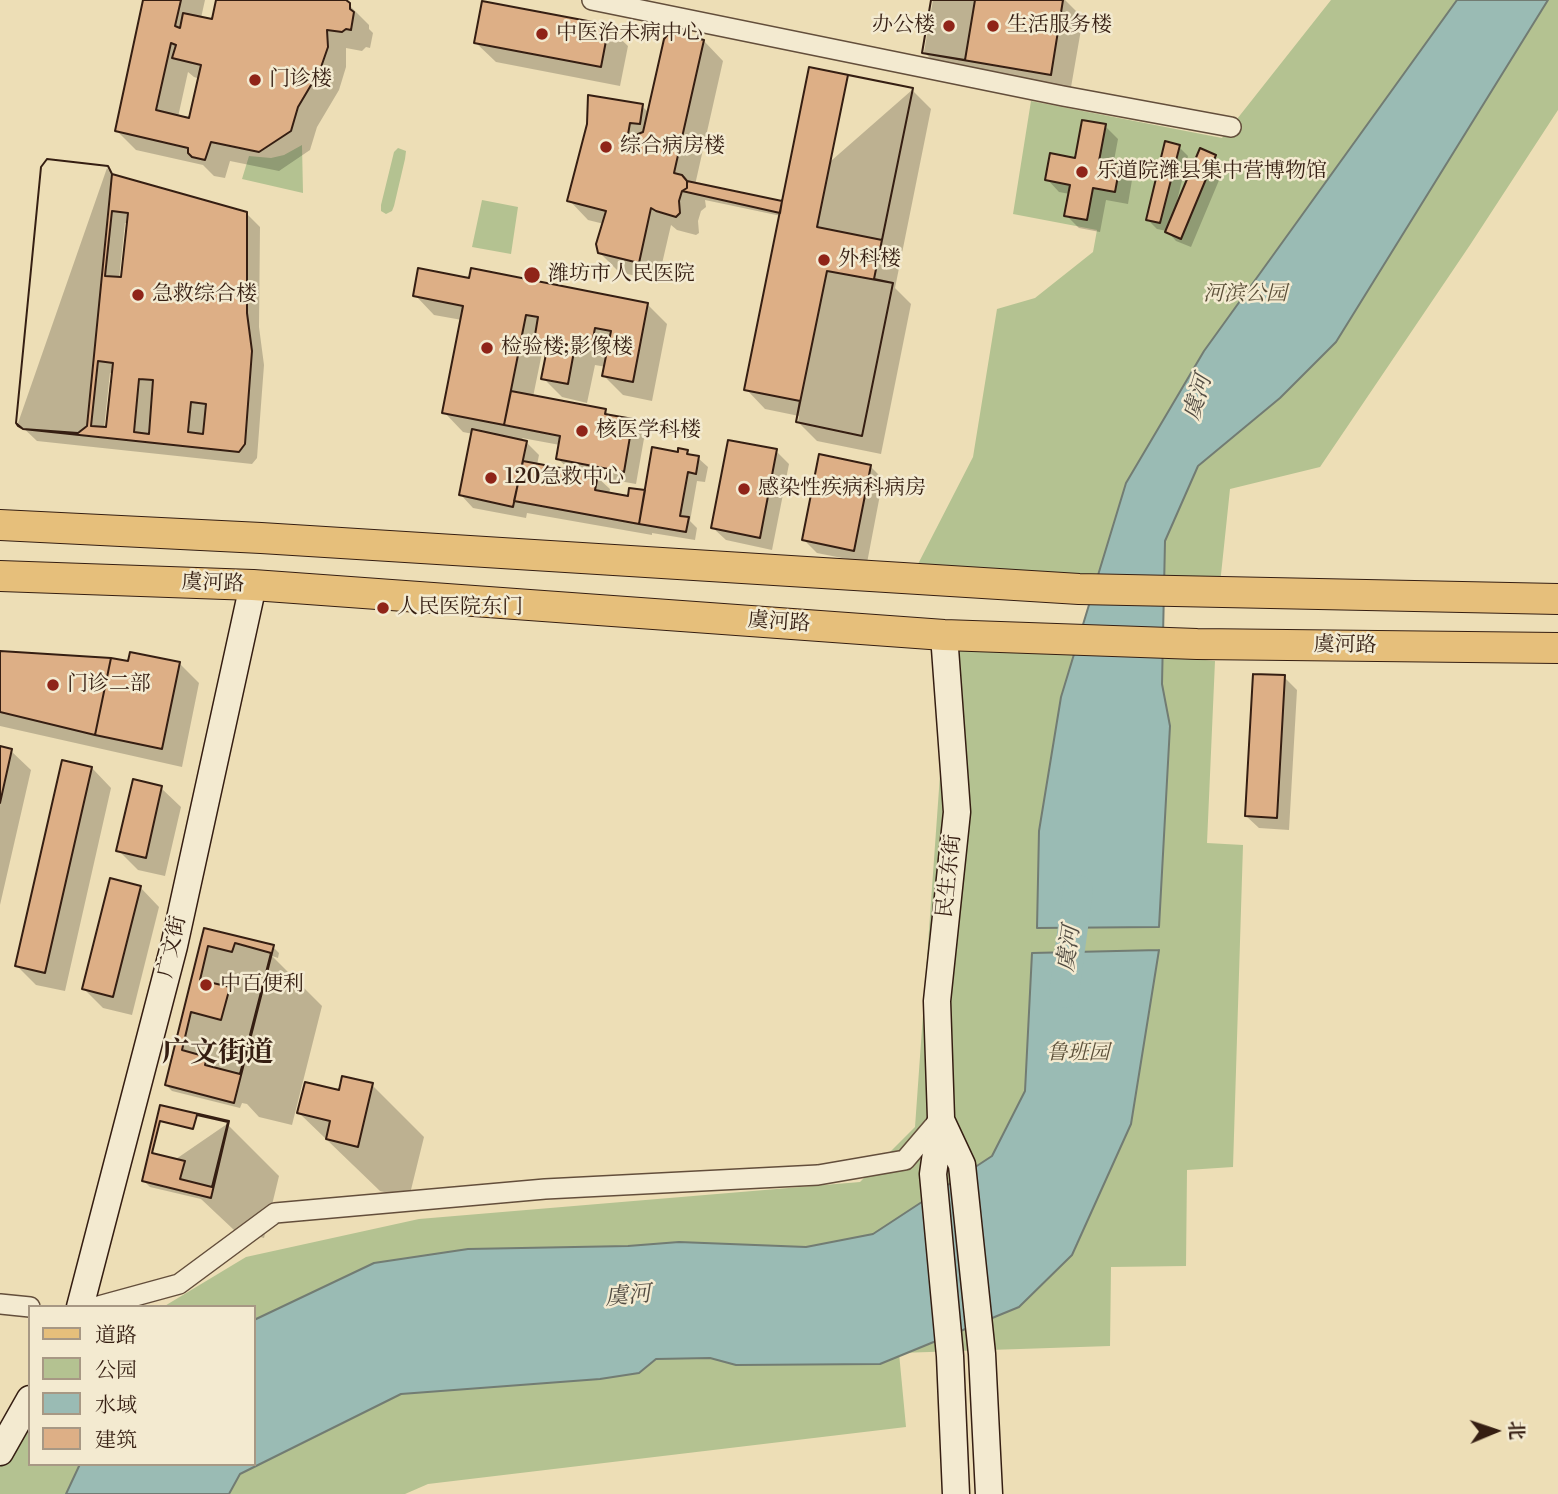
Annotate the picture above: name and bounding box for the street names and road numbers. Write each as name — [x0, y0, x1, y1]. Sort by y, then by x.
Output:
street label: 虞河路 — [181, 570, 245, 598]
street label: 虞河路 — [747, 608, 811, 638]
street label: 虞河路 — [1313, 633, 1377, 659]
street label: 民生东街 — [933, 833, 967, 919]
street label: 广文街 — [154, 913, 192, 981]

